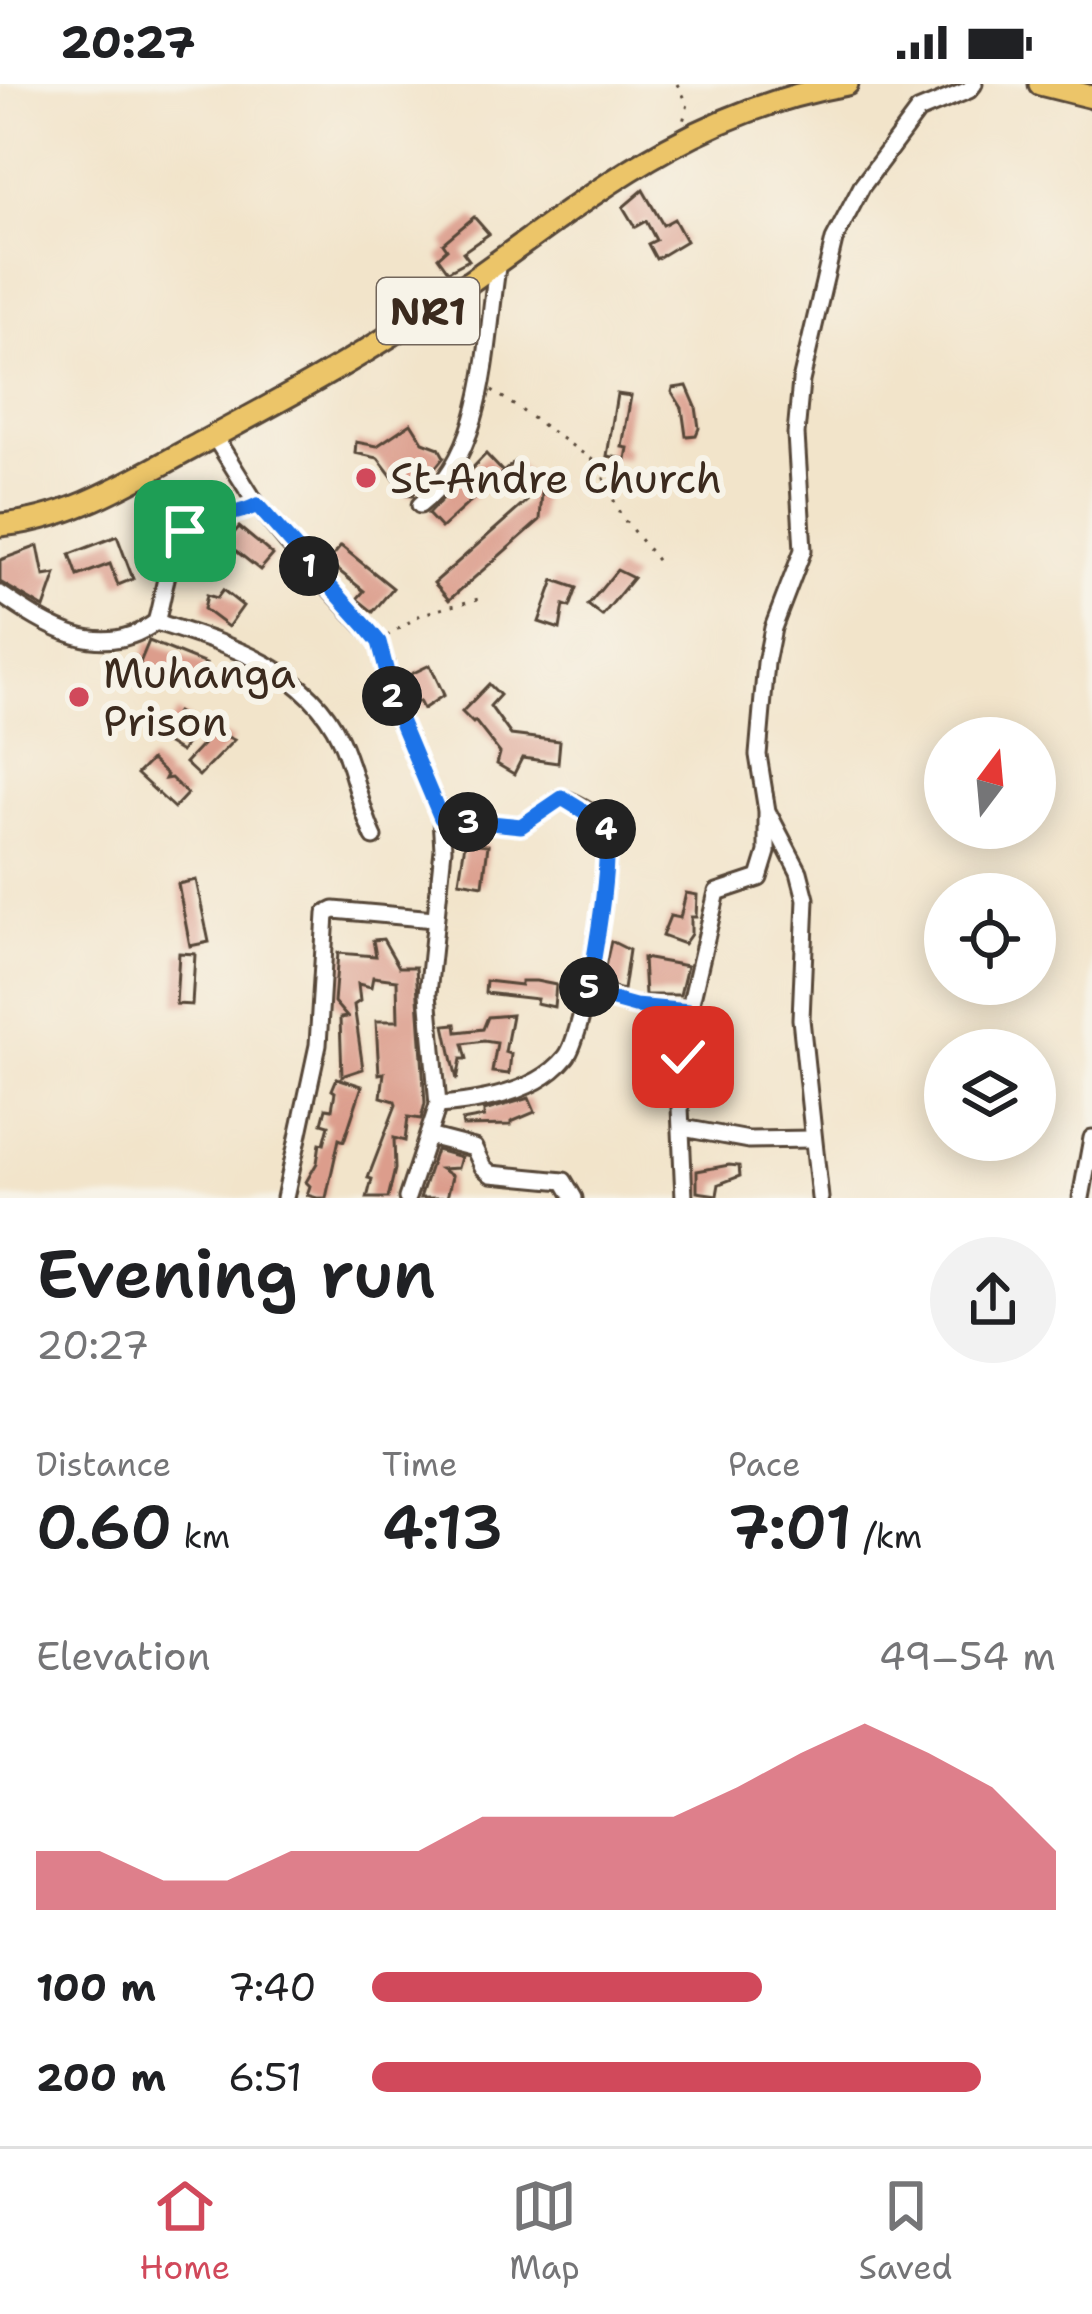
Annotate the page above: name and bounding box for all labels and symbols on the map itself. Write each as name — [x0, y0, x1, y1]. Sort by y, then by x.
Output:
road number: NR1 — [377, 278, 479, 344]
place label: St-Andre Church — [390, 450, 722, 506]
marker: St-Andre Church — [353, 465, 379, 491]
pin — [134, 480, 236, 582]
pin: 1 — [279, 536, 339, 596]
place label: Muhanga Prison — [103, 645, 296, 749]
pin: 2 — [362, 666, 422, 726]
marker: Muhanga Prison — [66, 684, 92, 710]
north arrow — [924, 717, 1056, 849]
pin: 3 — [438, 792, 498, 852]
pin: 4 — [576, 799, 636, 859]
pin: 5 — [559, 957, 619, 1017]
pin — [632, 1006, 734, 1108]

